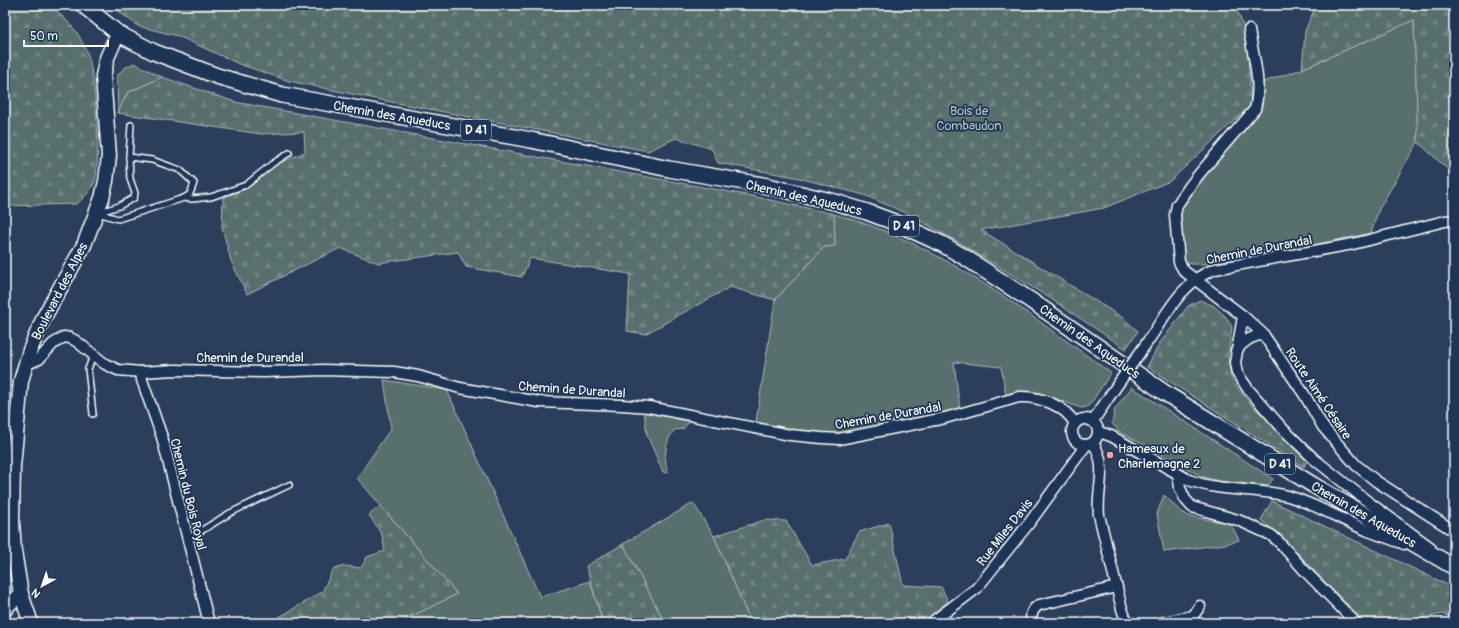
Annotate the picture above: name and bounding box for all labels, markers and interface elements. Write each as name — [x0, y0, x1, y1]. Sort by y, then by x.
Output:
scale bar — [24, 22, 108, 48]
text: 50 m — [30, 29, 58, 44]
street label: Chemin des Aqueducs — [332, 98, 452, 134]
park label: Bois de Combaudon — [936, 103, 1002, 134]
road number: D 41 — [461, 120, 491, 140]
street label: Chemin des Aqueducs — [744, 177, 864, 219]
road number: D 41 — [889, 216, 919, 236]
street label: Chemin de Durandal — [1205, 232, 1314, 268]
street label: Boulevard des Alpes — [28, 240, 91, 343]
street label: Chemin des Aqueducs — [1036, 301, 1143, 383]
street label: Route Aimé Césaire — [1282, 345, 1355, 443]
street label: Chemin de Durandal — [196, 350, 304, 366]
street label: Chemin de Durandal — [518, 378, 626, 402]
street label: Chemin de Durandal — [834, 399, 943, 433]
street label: Chemin du Bois Royal — [166, 437, 210, 552]
place label: Hameaux de Charlemagne 2 — [1118, 441, 1200, 472]
marker: Hameaux de Charlemagne 2 — [1105, 450, 1115, 460]
road number: D 41 — [1265, 454, 1295, 474]
street label: Chemin des Aqueducs — [1308, 478, 1419, 552]
street label: Rue Miles Davis — [973, 496, 1036, 570]
north arrow — [22, 566, 62, 606]
text: N — [28, 586, 43, 601]

